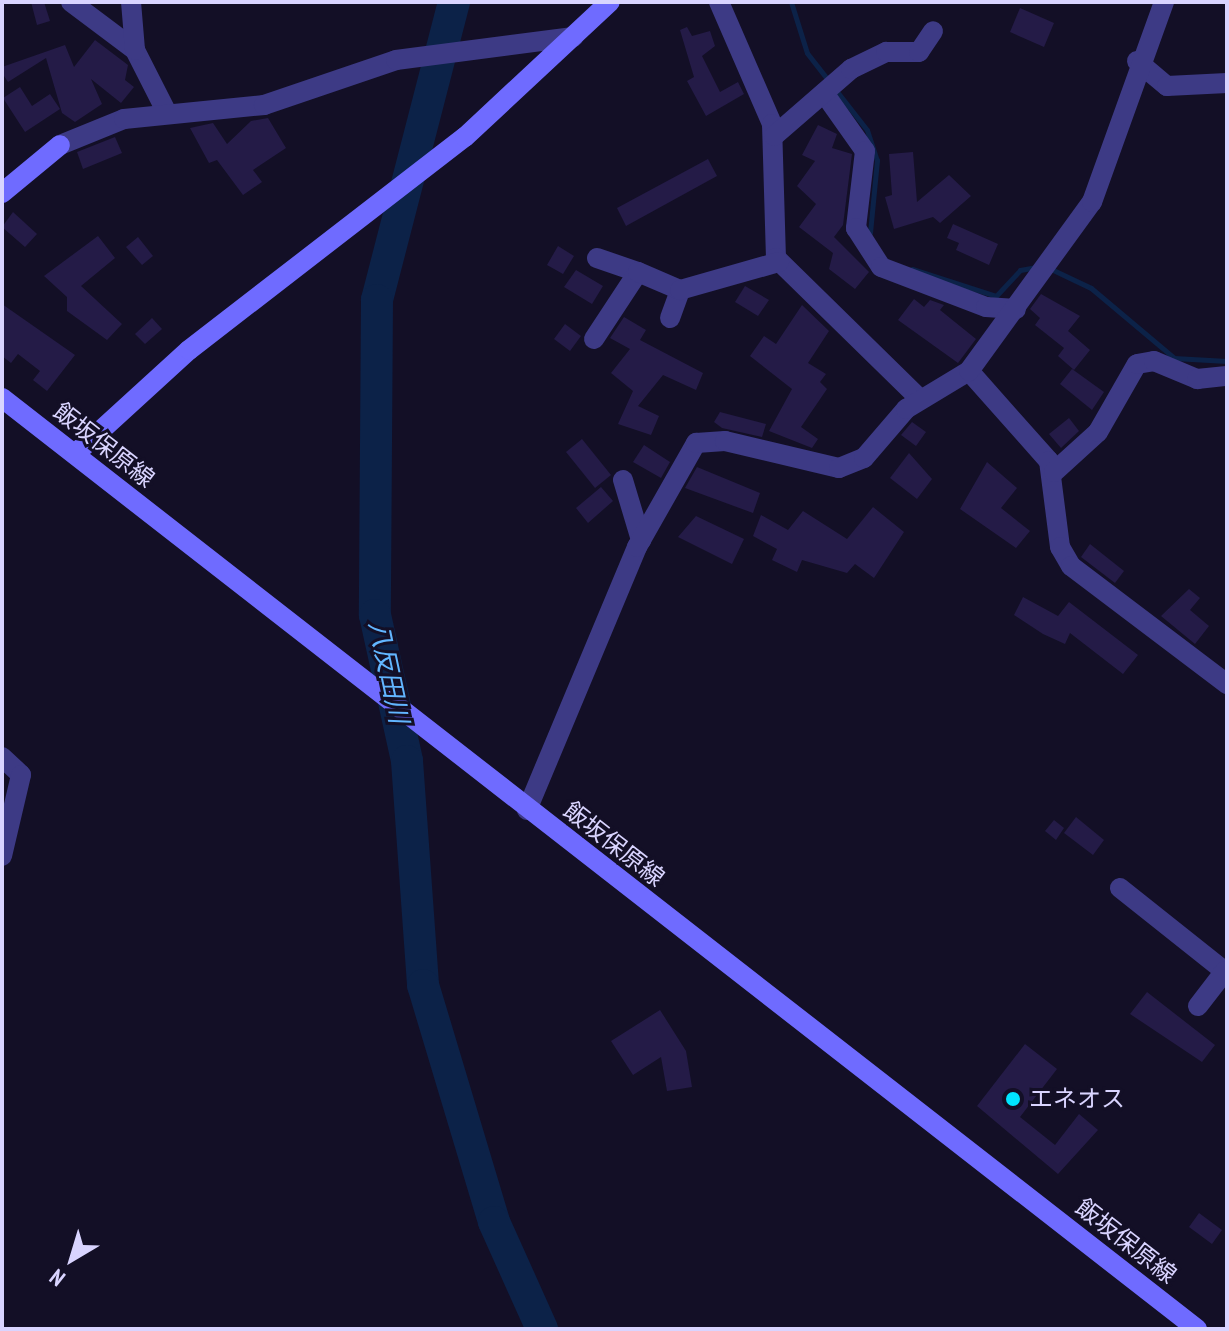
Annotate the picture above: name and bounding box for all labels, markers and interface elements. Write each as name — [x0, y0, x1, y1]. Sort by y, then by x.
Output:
street label: 飯坂保原線 — [48, 397, 160, 493]
water label: 八反田川 — [363, 618, 415, 726]
street label: 飯坂保原線 — [558, 796, 670, 892]
place label: エネオス — [1029, 1085, 1125, 1113]
marker: エネオス — [1004, 1090, 1022, 1108]
street label: 飯坂保原線 — [1070, 1193, 1182, 1289]
north arrow — [32, 1219, 112, 1299]
text: N — [44, 1263, 71, 1293]

